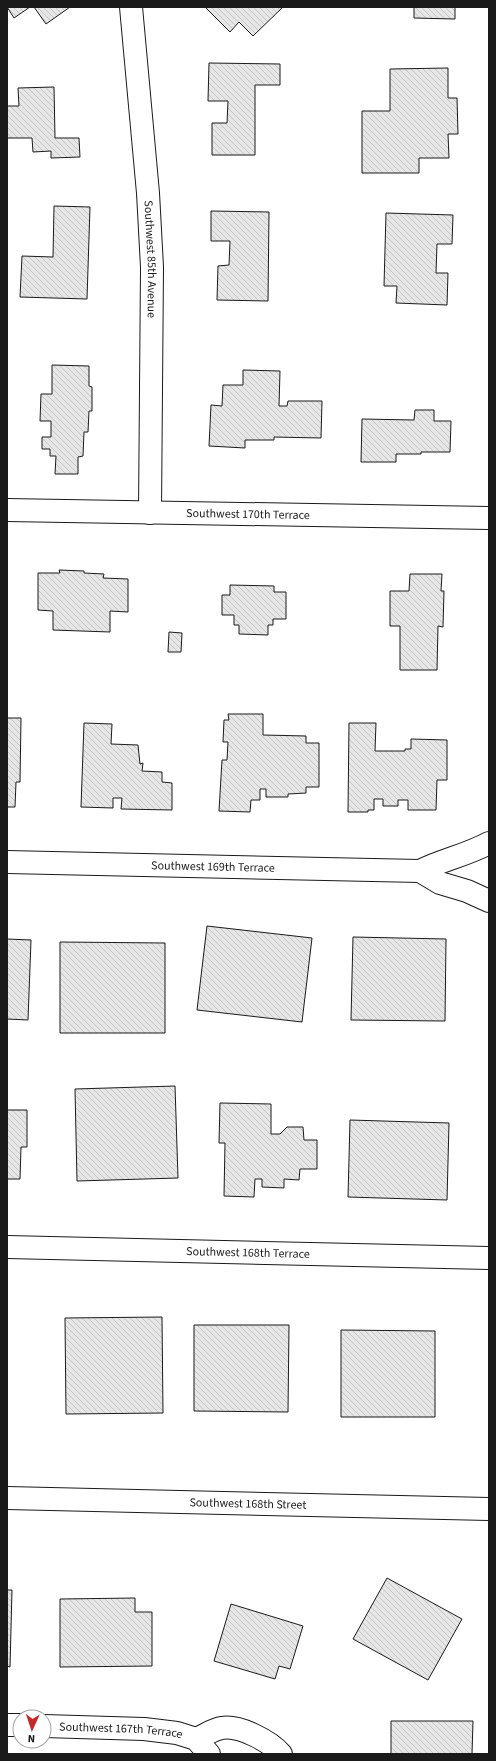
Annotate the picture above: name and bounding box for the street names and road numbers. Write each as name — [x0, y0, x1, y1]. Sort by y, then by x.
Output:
street label: Southwest 85th Avenue — [140, 200, 161, 318]
street label: Southwest 170th Terrace — [186, 504, 310, 524]
street label: Southwest 169th Terrace — [151, 857, 275, 876]
street label: Southwest 168th Terrace — [186, 1243, 310, 1262]
street label: Southwest 168th Street — [189, 1494, 307, 1513]
street label: Southwest 167th Terrace — [59, 1718, 185, 1743]

